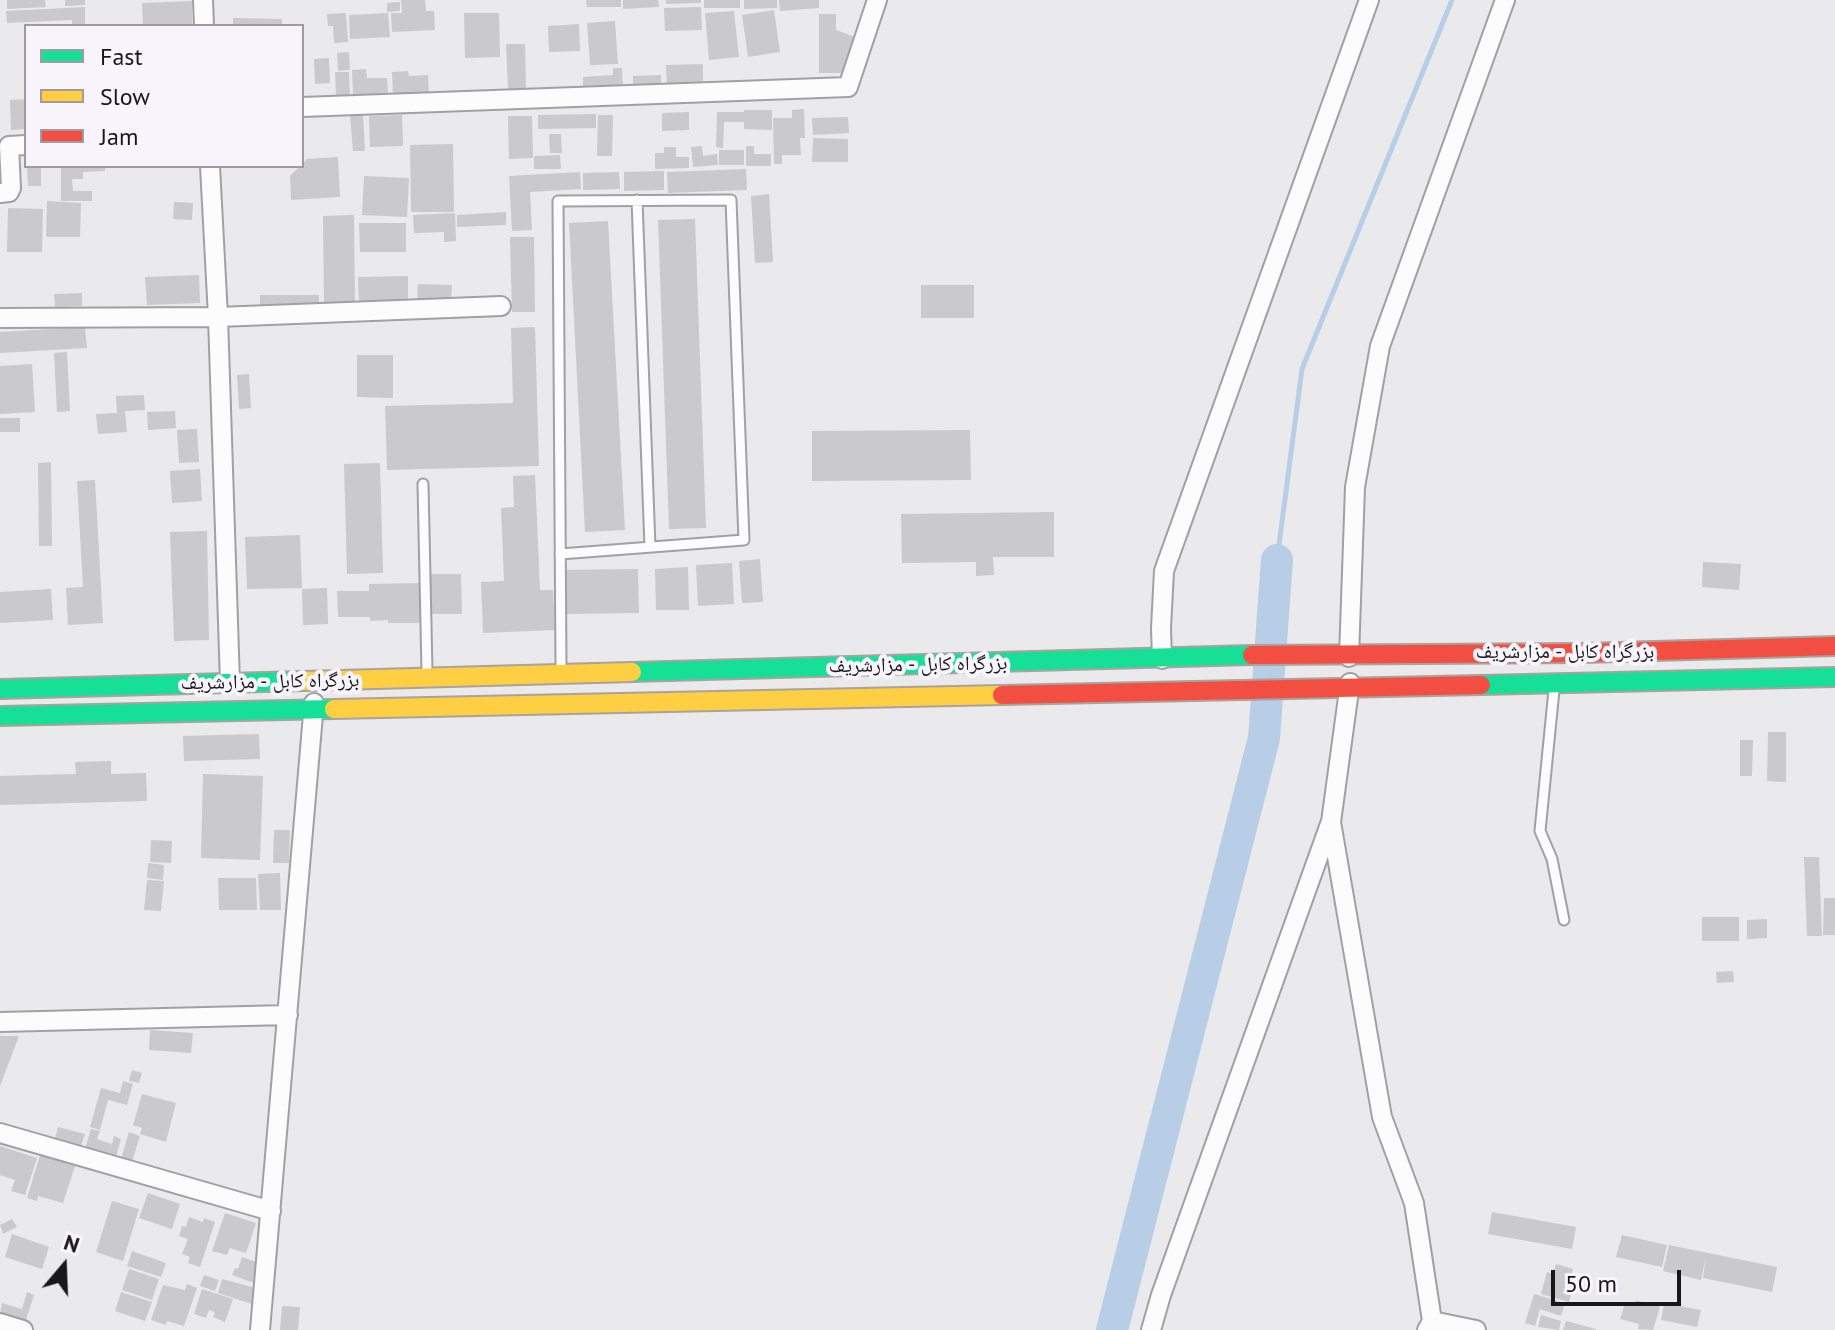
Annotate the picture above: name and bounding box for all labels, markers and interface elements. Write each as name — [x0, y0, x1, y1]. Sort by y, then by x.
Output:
legend — [24, 24, 304, 168]
text: Fast — [100, 41, 143, 72]
text: Slow — [100, 81, 150, 112]
text: Jam — [100, 121, 138, 152]
street label: بزرگراه کابل - مزارشریف — [1476, 640, 1654, 664]
street label: بزرگراه کابل - مزارشریف — [828, 651, 1008, 679]
street label: بزرگراه کابل - مزارشریف — [180, 668, 360, 696]
north arrow — [24, 1226, 104, 1306]
text: N — [60, 1228, 83, 1259]
scale bar — [1555, 1254, 1685, 1304]
text: 50 m — [1565, 1268, 1617, 1299]

